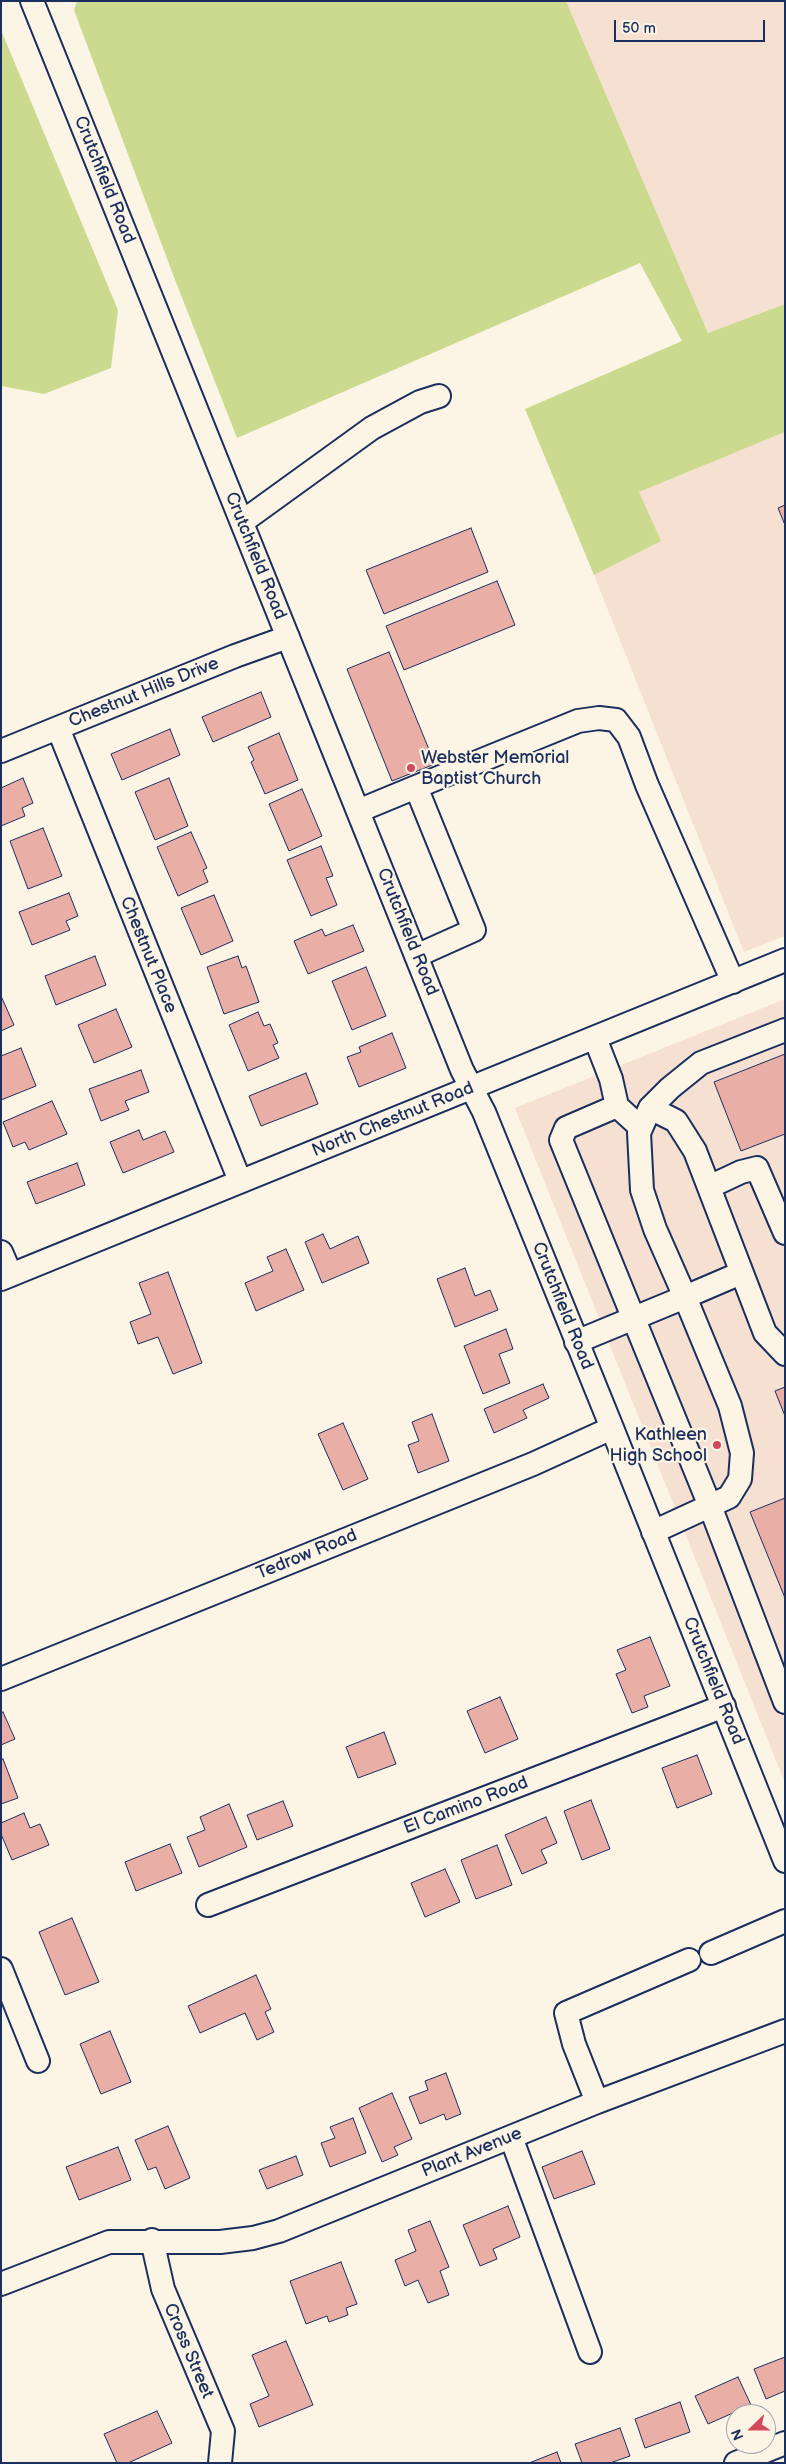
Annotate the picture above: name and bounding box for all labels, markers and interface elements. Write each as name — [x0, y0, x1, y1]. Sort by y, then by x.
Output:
scale bar — [616, 10, 767, 42]
text: 50 m — [622, 19, 656, 38]
street label: Crutchfield Road — [69, 113, 139, 247]
street label: Crutchfield Road — [220, 489, 290, 623]
street label: Chestnut Hills Drive — [66, 653, 222, 733]
place label: Webster Memorial Baptist Church — [421, 747, 569, 790]
marker: Webster Memorial Baptist Church — [405, 762, 417, 774]
street label: Crutchfield Road — [372, 865, 442, 999]
street label: Chestnut Place — [115, 893, 181, 1017]
street label: North Chestnut Road — [309, 1078, 477, 1162]
street label: Crutchfield Road — [527, 1239, 597, 1373]
place label: Kathleen High School — [610, 1424, 707, 1466]
marker: Kathleen High School — [711, 1439, 723, 1451]
street label: Tedrow Road — [254, 1525, 360, 1585]
street label: Crutchfield Road — [678, 1614, 748, 1748]
street label: El Camino Road — [401, 1772, 531, 1840]
street label: Plant Avenue — [419, 2123, 525, 2183]
street label: Cross Street — [158, 2300, 218, 2402]
north arrow — [726, 2404, 776, 2454]
text: N — [728, 2426, 747, 2442]

